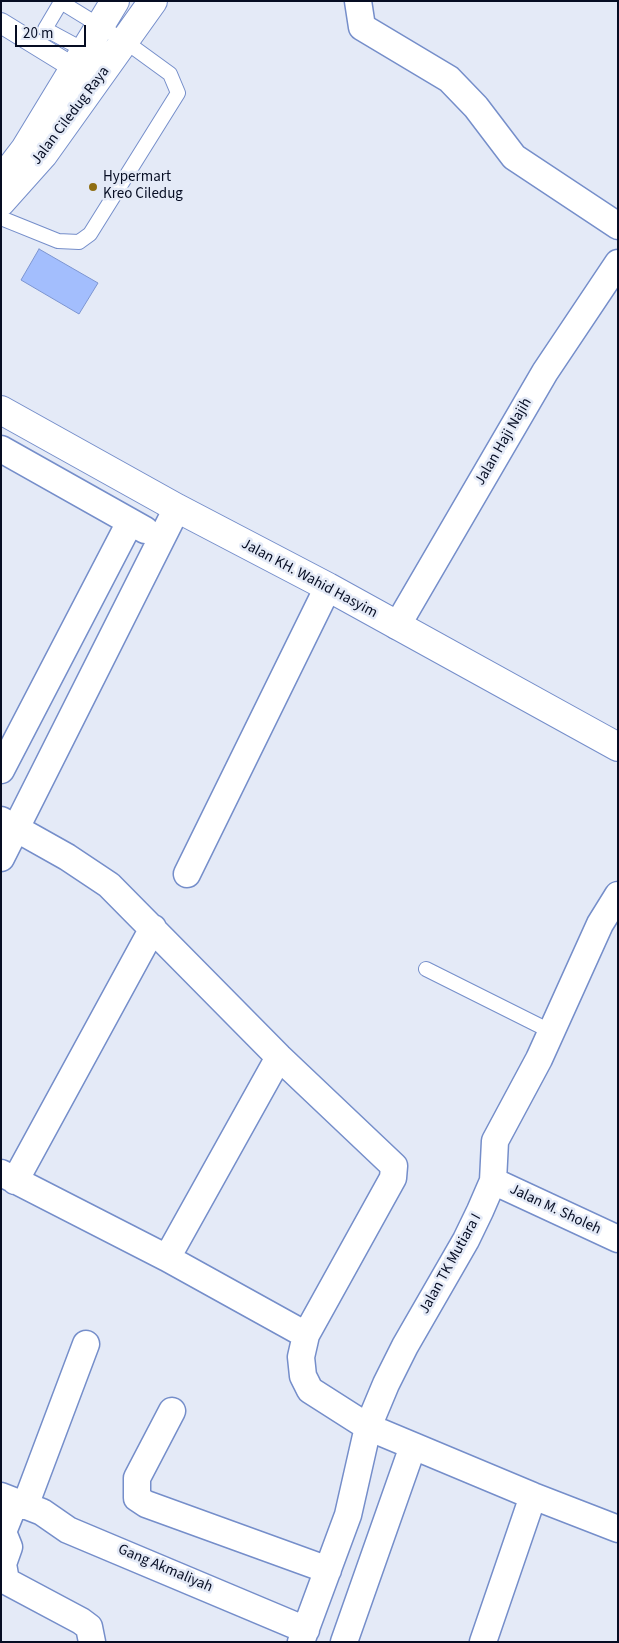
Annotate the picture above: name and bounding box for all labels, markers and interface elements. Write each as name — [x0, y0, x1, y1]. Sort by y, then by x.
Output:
scale bar — [18, 15, 89, 47]
text: 20 m — [23, 23, 53, 44]
street label: Jalan Ciledug Raya — [28, 63, 114, 169]
place label: Hypermart Kreo Ciledug — [103, 169, 183, 204]
marker: Hypermart Kreo Ciledug — [87, 181, 99, 193]
street label: Jalan Haji Najih — [472, 395, 536, 489]
street label: Jalan KH. Wahid Hasyim — [238, 535, 380, 623]
street label: Jalan M. Sholeh — [506, 1181, 604, 1239]
street label: Jalan TK Mutiara I — [416, 1211, 486, 1317]
street label: Gang Akmaliyah — [115, 1541, 215, 1597]

